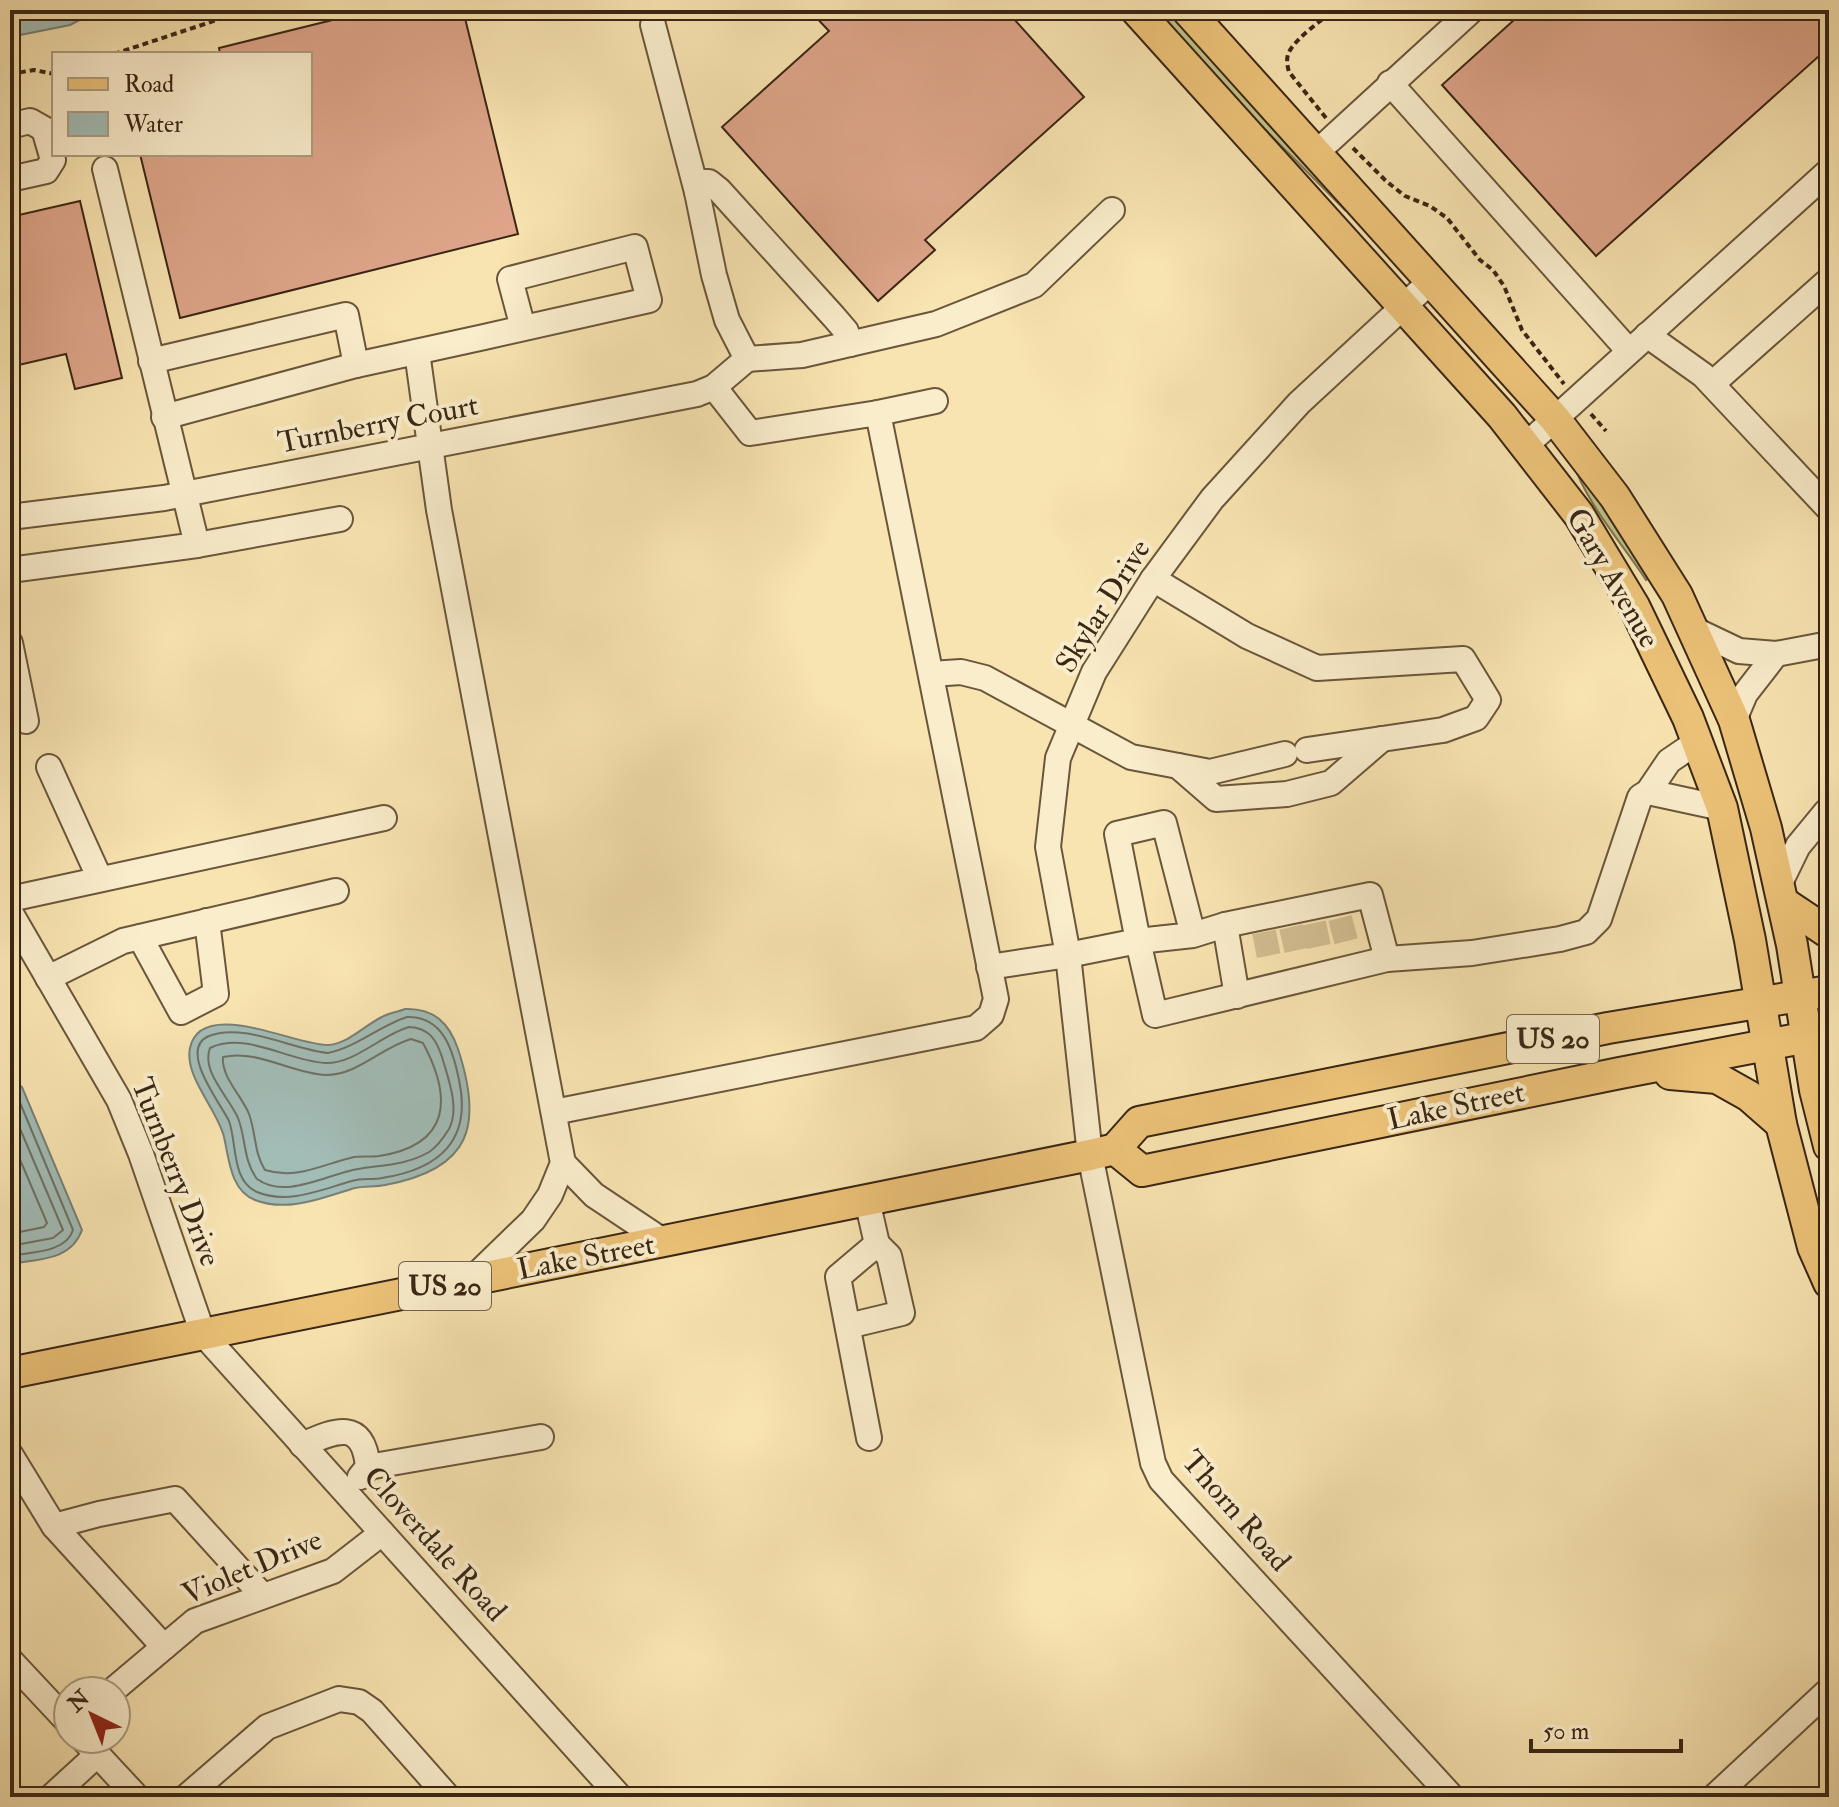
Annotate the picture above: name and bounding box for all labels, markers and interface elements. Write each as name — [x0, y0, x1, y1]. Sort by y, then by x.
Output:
legend — [52, 52, 312, 156]
text: Road — [124, 69, 174, 100]
text: Water — [123, 109, 183, 140]
street label: Turnberry Court — [275, 386, 482, 462]
street label: Gary Avenue — [1558, 502, 1668, 654]
street label: Skylar Drive — [1047, 532, 1159, 680]
road number: US 20 — [1507, 1015, 1599, 1063]
street label: Turnberry Drive — [123, 1072, 229, 1272]
street label: Lake Street — [1384, 1073, 1528, 1139]
street label: Lake Street — [514, 1226, 658, 1288]
road number: US 20 — [399, 1262, 491, 1310]
street label: Thorn Road — [1173, 1443, 1299, 1579]
street label: Cloverdale Road — [356, 1459, 515, 1629]
street label: Violet Drive — [177, 1521, 327, 1613]
north arrow — [52, 1675, 132, 1755]
text: N — [62, 1684, 96, 1719]
scale bar — [1531, 1703, 1681, 1753]
text: 50 m — [1543, 1716, 1590, 1747]

